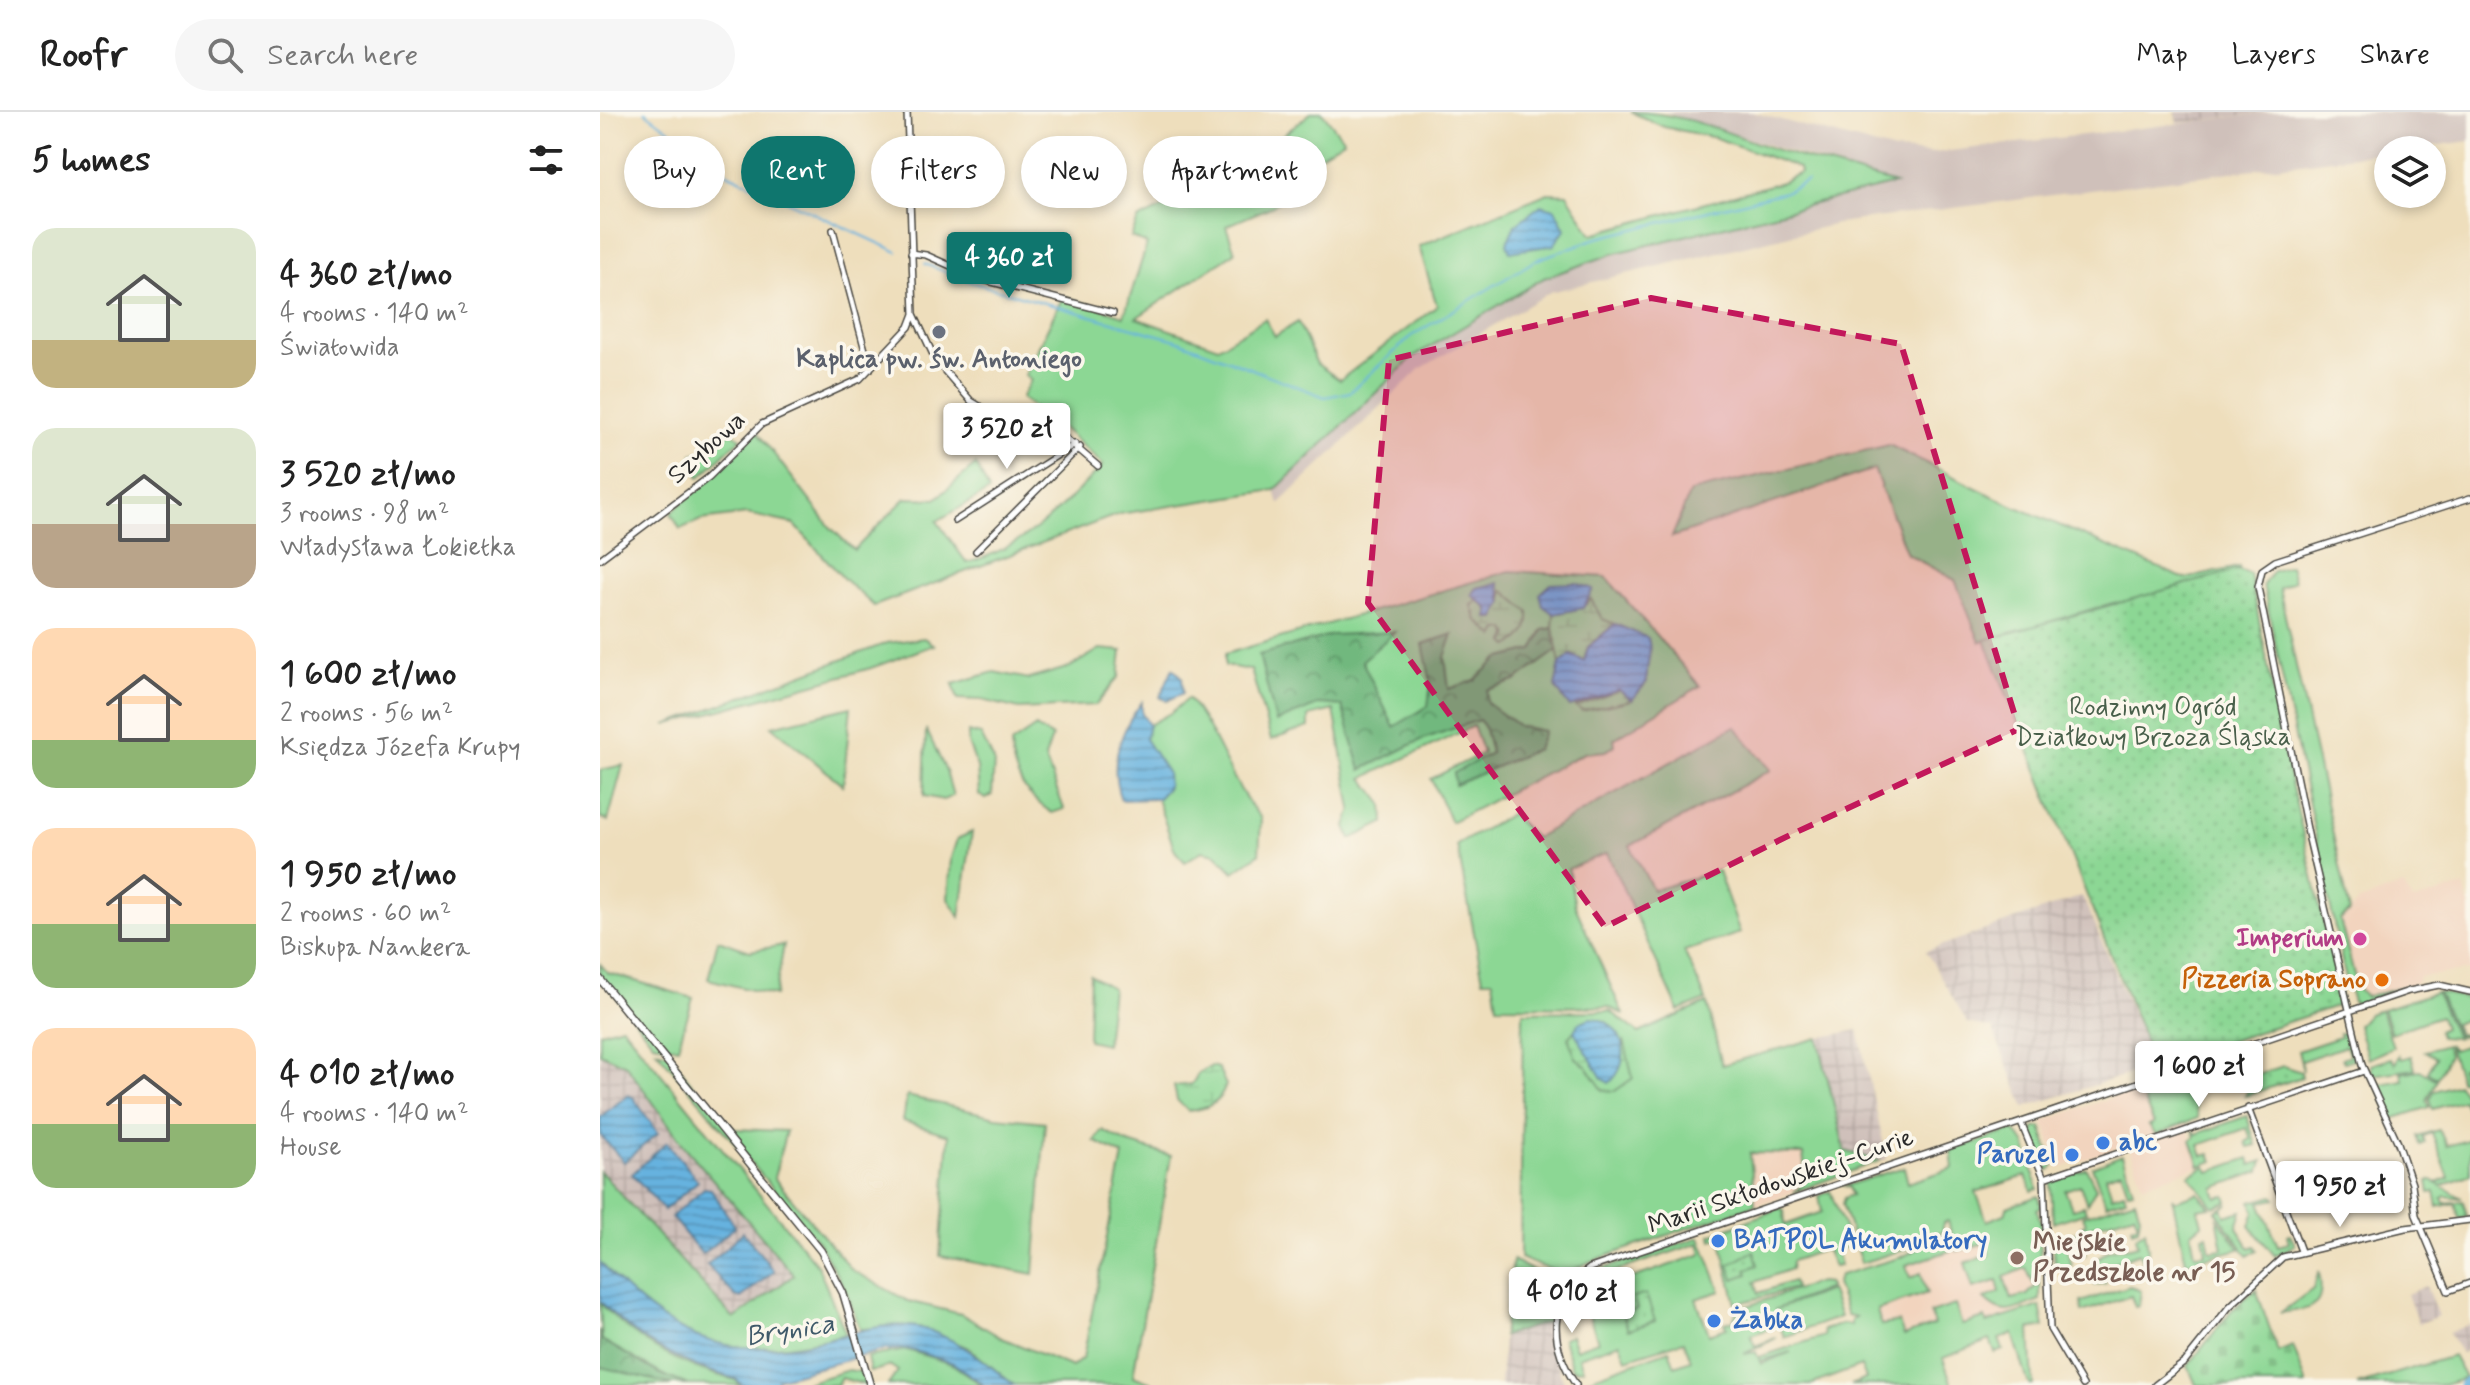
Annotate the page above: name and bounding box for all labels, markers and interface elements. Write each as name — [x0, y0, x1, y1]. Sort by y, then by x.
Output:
search box — [175, 19, 735, 91]
text: Roofr — [40, 31, 127, 80]
icon: search — [203, 33, 247, 77]
text: Search here — [267, 36, 418, 75]
text: Map — [2137, 37, 2188, 74]
text: Layers — [2232, 37, 2316, 74]
text: Share — [2360, 37, 2430, 74]
chip: Buy — [624, 136, 725, 208]
chip: Rent — [741, 136, 855, 208]
chip: Filters — [871, 136, 1005, 208]
chip: New — [1021, 136, 1127, 208]
chip: Apartment — [1143, 136, 1327, 208]
map controls — [2374, 136, 2446, 208]
button: layers — [2374, 136, 2446, 208]
text: 5 homes — [32, 138, 150, 183]
icon: filters — [524, 138, 568, 182]
pin: 4 360 zł — [926, 232, 1092, 300]
text: 4 360 zł — [965, 241, 1053, 275]
text: 4 360 zł/mo — [280, 252, 452, 297]
icon: home — [96, 260, 192, 356]
text: 4 rooms · 140 m² — [280, 297, 469, 331]
marker: Kaplica pw. św. Antoniego — [930, 323, 948, 341]
text: Światowida — [280, 331, 399, 365]
place label: Kaplica pw. św. Antoniego — [796, 343, 1082, 378]
pin: 3 520 zł — [924, 403, 1090, 471]
street label: Szybowa — [661, 404, 753, 492]
text: 3 520 zł — [961, 412, 1053, 446]
text: 3 520 zł/mo — [280, 452, 456, 497]
icon: home — [96, 460, 192, 556]
text: 3 rooms · 98 m² — [280, 497, 449, 531]
text: Władysława Łokietka — [280, 531, 516, 565]
text: 1 600 zł/mo — [280, 652, 457, 697]
icon: home — [96, 660, 192, 756]
park label: Rodzinny Ogród Działkowy Brzoza Śląska — [2015, 691, 2291, 755]
text: 2 rooms · 56 m² — [280, 697, 453, 731]
text: Księdza Józefa Krupy — [280, 731, 521, 765]
text: 1 950 zł/mo — [280, 852, 457, 897]
icon: home — [96, 860, 192, 956]
text: 2 rooms · 60 m² — [280, 897, 451, 931]
place label: Imperium — [2236, 922, 2344, 956]
marker: Imperium — [2351, 930, 2369, 948]
text: Biskupa Nankera — [280, 931, 470, 965]
place label: Pizzeria Soprano — [2182, 963, 2366, 997]
marker: Pizzeria Soprano — [2373, 971, 2391, 989]
pin: 1 600 zł — [2116, 1041, 2282, 1109]
text: 1 600 zł — [2153, 1050, 2245, 1084]
text: 4 010 zł/mo — [280, 1052, 455, 1097]
icon: home — [96, 1060, 192, 1156]
text: 4 rooms · 140 m² — [280, 1097, 469, 1131]
street label: Marii Skłodowskiej-Curie — [1644, 1121, 1918, 1243]
place label: abc — [2119, 1126, 2157, 1160]
text: House — [280, 1131, 341, 1165]
marker: abc — [2094, 1134, 2112, 1152]
place label: Paruzel — [1977, 1138, 2056, 1172]
marker: Paruzel — [2063, 1146, 2081, 1164]
pin: 1 950 zł — [2257, 1161, 2423, 1229]
text: 1 950 zł — [2294, 1170, 2386, 1204]
place label: BATPOL Akumulatory — [1734, 1224, 1987, 1258]
place label: Miejskie Przedszkole nr 15 — [2033, 1226, 2235, 1290]
marker: BATPOL Akumulatory — [1709, 1232, 1727, 1250]
marker: Miejskie Przedszkole nr 15 — [2008, 1249, 2026, 1267]
pin: 4 010 zł — [1489, 1267, 1655, 1335]
text: 4 010 zł — [1527, 1276, 1617, 1310]
place label: Żabka — [1730, 1304, 1803, 1338]
water label: Brynica — [743, 1306, 837, 1356]
marker: Żabka — [1705, 1312, 1723, 1330]

